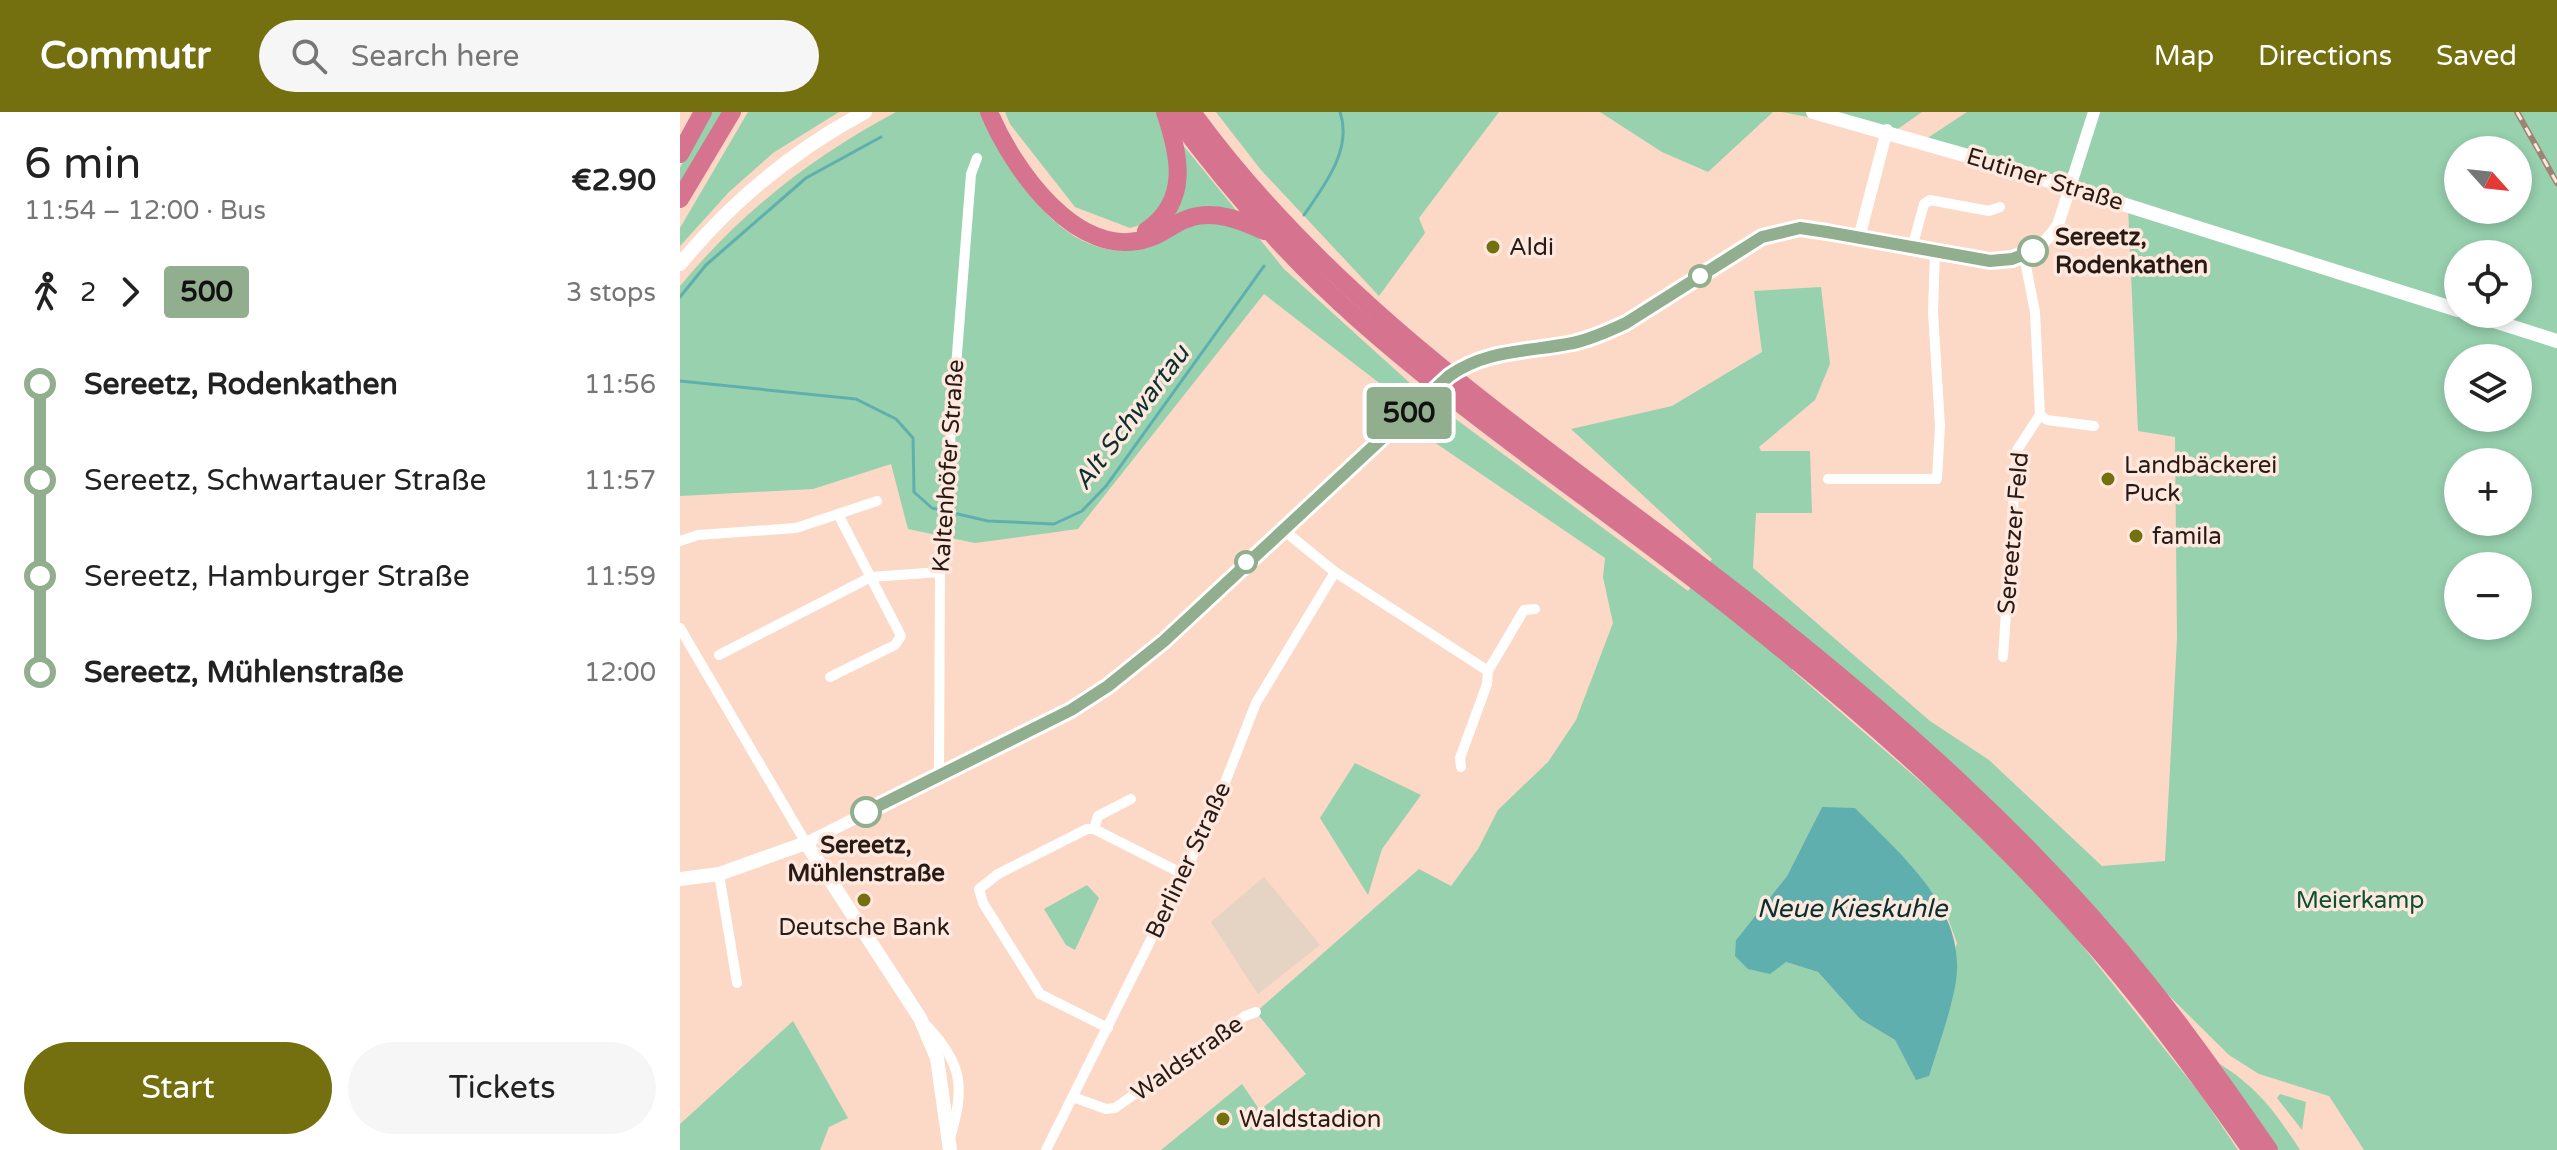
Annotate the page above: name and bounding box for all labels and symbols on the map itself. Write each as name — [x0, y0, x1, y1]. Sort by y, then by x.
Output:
north arrow — [2444, 136, 2532, 224]
street label: Eutiner Straße — [1963, 142, 2127, 217]
place label: Sereetz, Rodenkathen — [2055, 223, 2208, 280]
place label: Aldi — [1509, 233, 1554, 262]
marker: Sereetz, Rodenkathen — [2018, 236, 2048, 266]
marker: Aldi — [1484, 238, 1502, 256]
unlabelled marker — [1689, 265, 1711, 287]
water label: Alt Schwartau — [1067, 338, 1197, 496]
street label: Kaltenhöfer Straße — [927, 358, 970, 574]
line badge: 500 — [1363, 387, 1455, 439]
street label: Sereetzer Feld — [1992, 451, 2035, 615]
place label: Landbäckerei Puck — [2124, 451, 2277, 508]
marker: Landbäckerei Puck — [2099, 470, 2117, 488]
place label: famila — [2152, 522, 2222, 551]
marker: famila — [2127, 527, 2145, 545]
unlabelled marker — [1235, 551, 1257, 573]
street label: Berliner Straße — [1140, 777, 1237, 943]
marker: Sereetz, Mühlenstraße — [851, 797, 881, 827]
place label: Sereetz, Mühlenstraße — [787, 831, 945, 888]
park label: Meierkamp — [2296, 886, 2424, 915]
marker: Deutsche Bank — [855, 891, 873, 909]
water label: Neue Kieskuhle — [1757, 893, 1949, 924]
place label: Deutsche Bank — [778, 913, 950, 942]
street label: Waldstraße — [1126, 1009, 1249, 1107]
place label: Waldstadion — [1239, 1105, 1381, 1134]
marker: Waldstadion — [1214, 1110, 1232, 1128]

